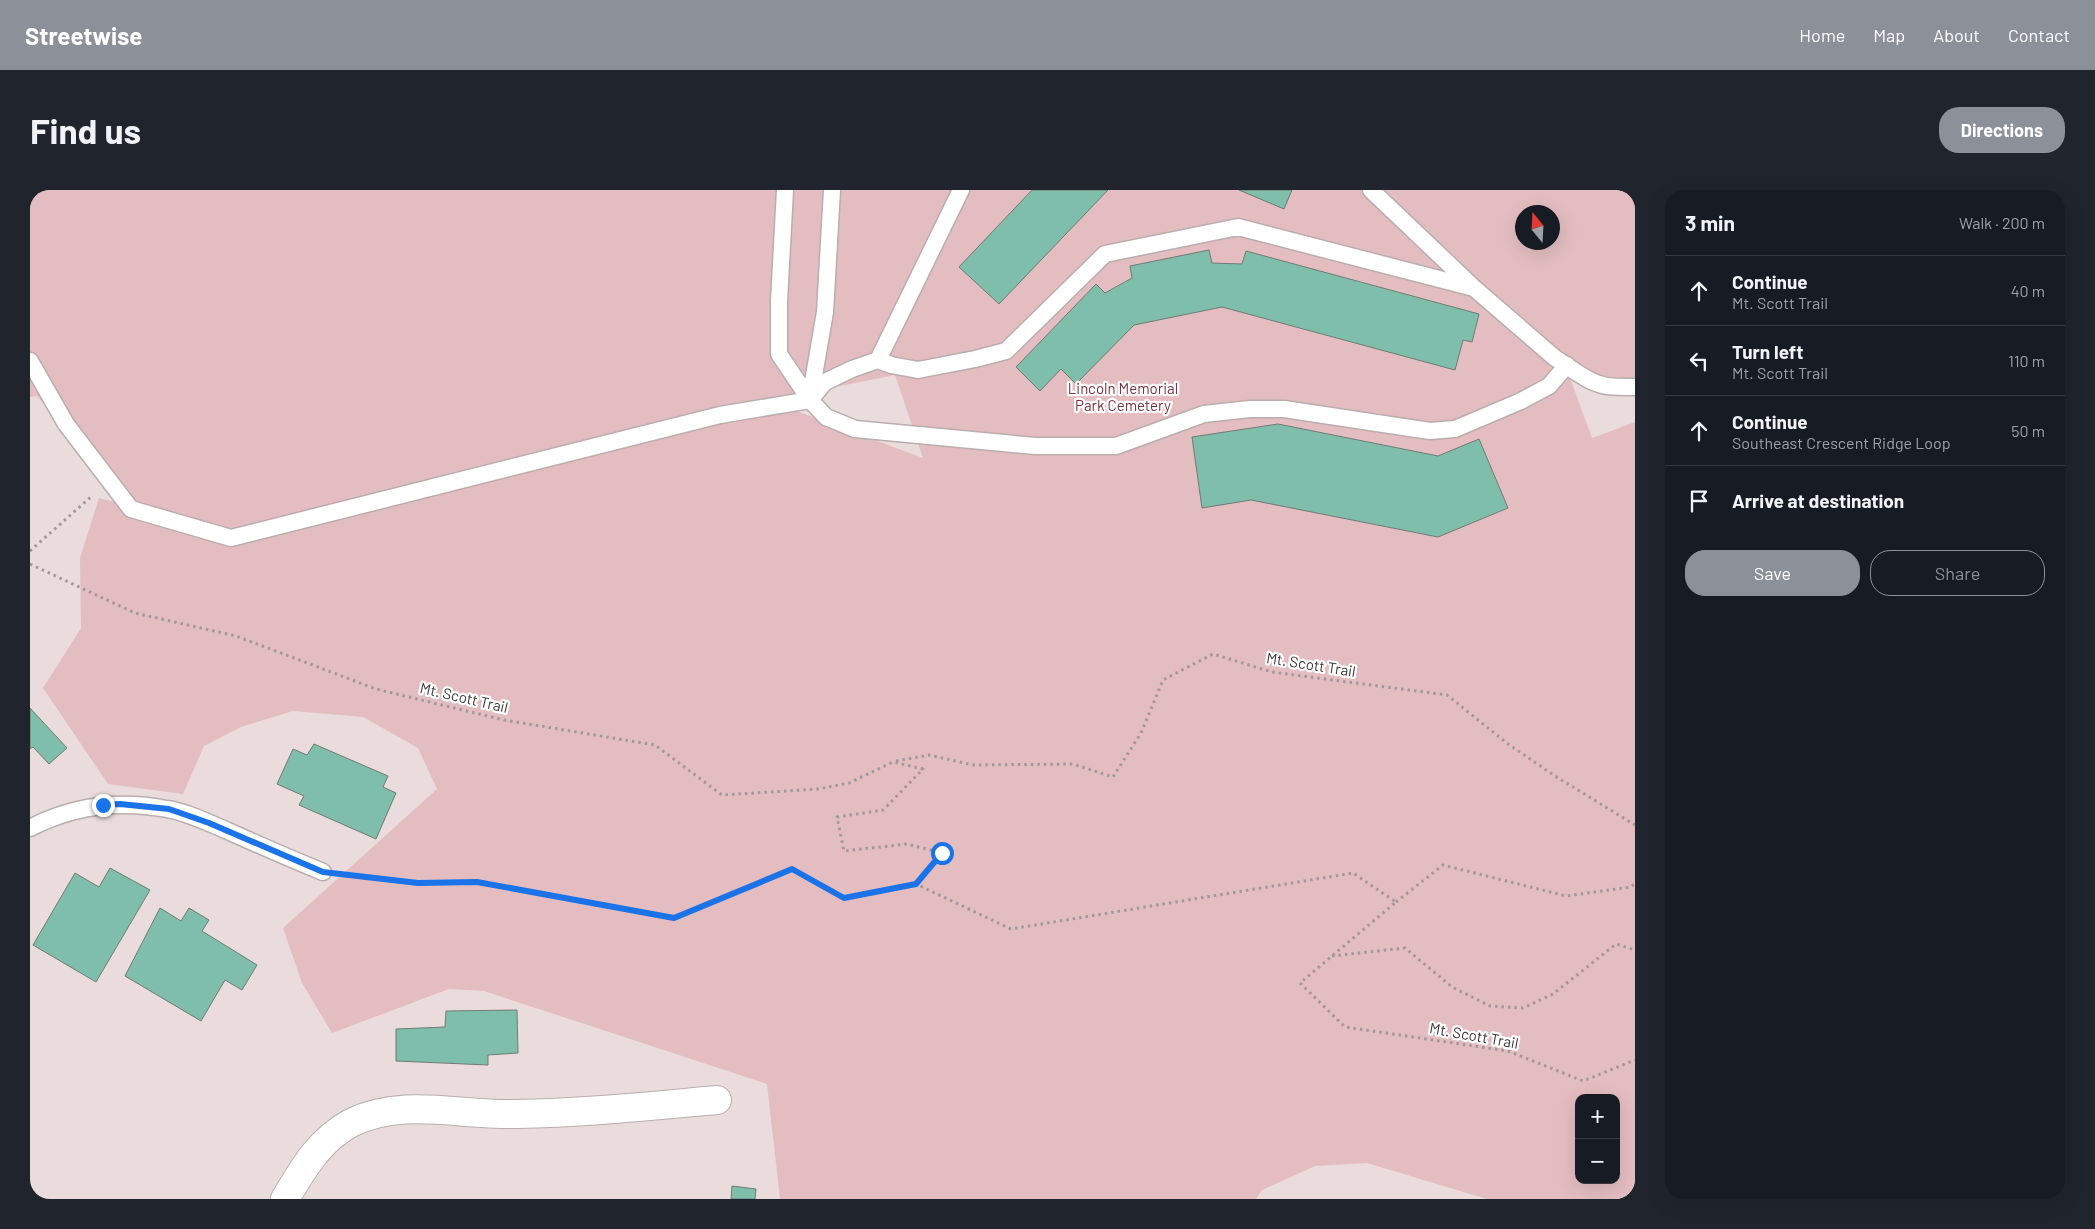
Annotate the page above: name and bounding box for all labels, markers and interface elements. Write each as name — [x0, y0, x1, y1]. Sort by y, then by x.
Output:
text: Streetwise — [25, 21, 142, 50]
text: Home — [1799, 24, 1845, 46]
text: Map — [1873, 24, 1905, 46]
text: About — [1933, 24, 1980, 46]
text: Contact — [2008, 24, 2070, 46]
button: Directions — [1939, 107, 2065, 153]
text: Find us — [30, 109, 141, 151]
north arrow — [1515, 205, 1560, 250]
text: 3 min — [1685, 210, 1735, 235]
text: Walk · 200 m — [1959, 213, 2045, 232]
text: Continue — [1732, 270, 1808, 293]
icon: ahead — [1685, 277, 1713, 305]
text: 40 m — [2011, 281, 2045, 300]
text: Mt. Scott Trail — [1732, 293, 1828, 312]
text: Turn left — [1732, 340, 1803, 363]
icon: left — [1685, 347, 1713, 375]
text: 110 m — [2008, 351, 2045, 370]
text: Mt. Scott Trail — [1732, 363, 1828, 382]
park label: Lincoln Memorial Park Cemetery — [1068, 379, 1178, 414]
text: Continue — [1732, 410, 1808, 433]
icon: ahead — [1685, 417, 1713, 445]
text: 50 m — [2011, 421, 2045, 440]
text: Southeast Crescent Ridge Loop — [1732, 433, 1951, 452]
icon: arrive — [1685, 487, 1713, 515]
text: Arrive at destination — [1732, 489, 1904, 512]
button: Save — [1685, 550, 1860, 596]
button: Share — [1870, 550, 2045, 596]
street label: Mt. Scott Trail — [1265, 648, 1357, 680]
street label: Mt. Scott Trail — [418, 678, 510, 716]
route end — [92, 794, 115, 817]
route start — [931, 842, 954, 865]
street label: Mt. Scott Trail — [1428, 1018, 1520, 1052]
map controls — [1575, 1094, 1620, 1184]
button: + — [1575, 1094, 1620, 1139]
button: − — [1575, 1139, 1620, 1184]

